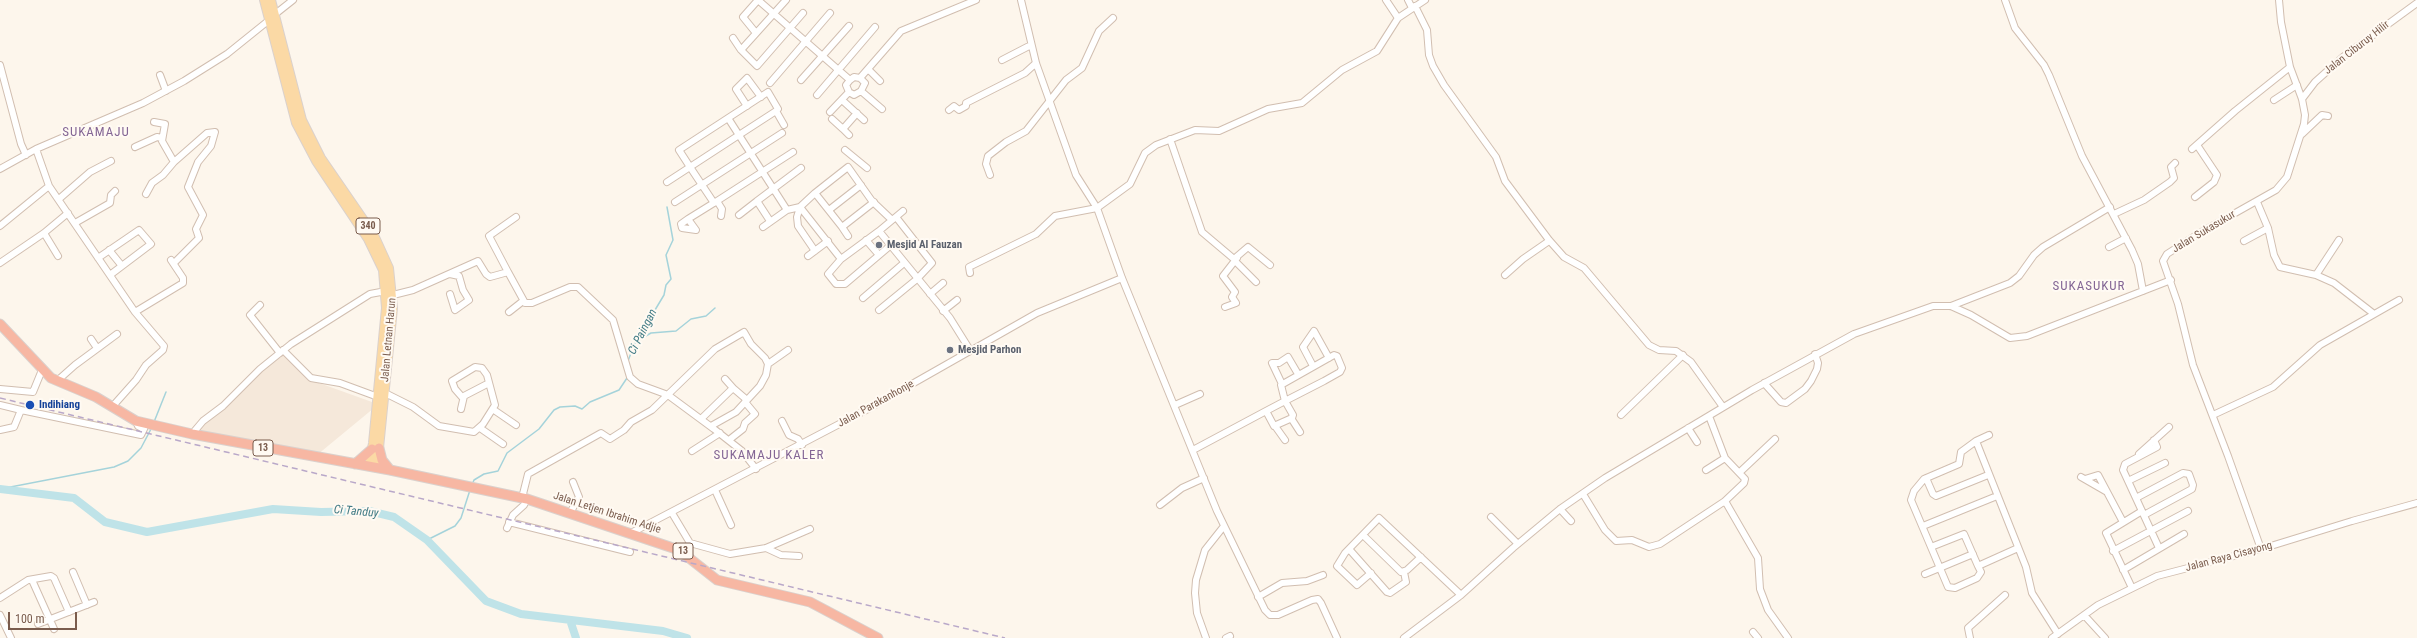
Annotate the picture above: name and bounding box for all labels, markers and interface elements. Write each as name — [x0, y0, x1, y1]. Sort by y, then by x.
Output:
street label: Jalan Ciburuy Hilir — [2322, 18, 2392, 78]
district label: SUKAMAJU — [62, 125, 130, 141]
street label: Jalan Sukasukur — [2170, 208, 2238, 256]
road number: 340 — [356, 218, 380, 234]
place label: Mesjid Al Fauzan — [887, 238, 962, 252]
marker: Mesjid Al Fauzan — [874, 240, 884, 250]
district label: SUKASUKUR — [2053, 279, 2125, 295]
street label: Jalan Letnan Harun — [379, 297, 399, 383]
water label: Ci Paingan — [625, 307, 661, 357]
place label: Mesjid Parhon — [958, 343, 1021, 357]
marker: Mesjid Parhon — [945, 345, 955, 355]
street label: Jalan Parakanhonje — [836, 378, 916, 430]
place label: Indihiang — [39, 398, 80, 412]
marker: Indihiang — [24, 399, 36, 411]
road number: 13 — [253, 440, 273, 456]
district label: SUKAMAJU KALER — [714, 448, 824, 464]
street label: Jalan Letjen Ibrahim Adjie — [551, 489, 663, 537]
water label: Ci Tanduy — [333, 503, 379, 521]
street label: Jalan Raya Cisayong — [2184, 539, 2274, 575]
road number: 13 — [673, 543, 693, 559]
scale bar — [10, 604, 79, 630]
text: 100 m — [15, 612, 45, 626]

